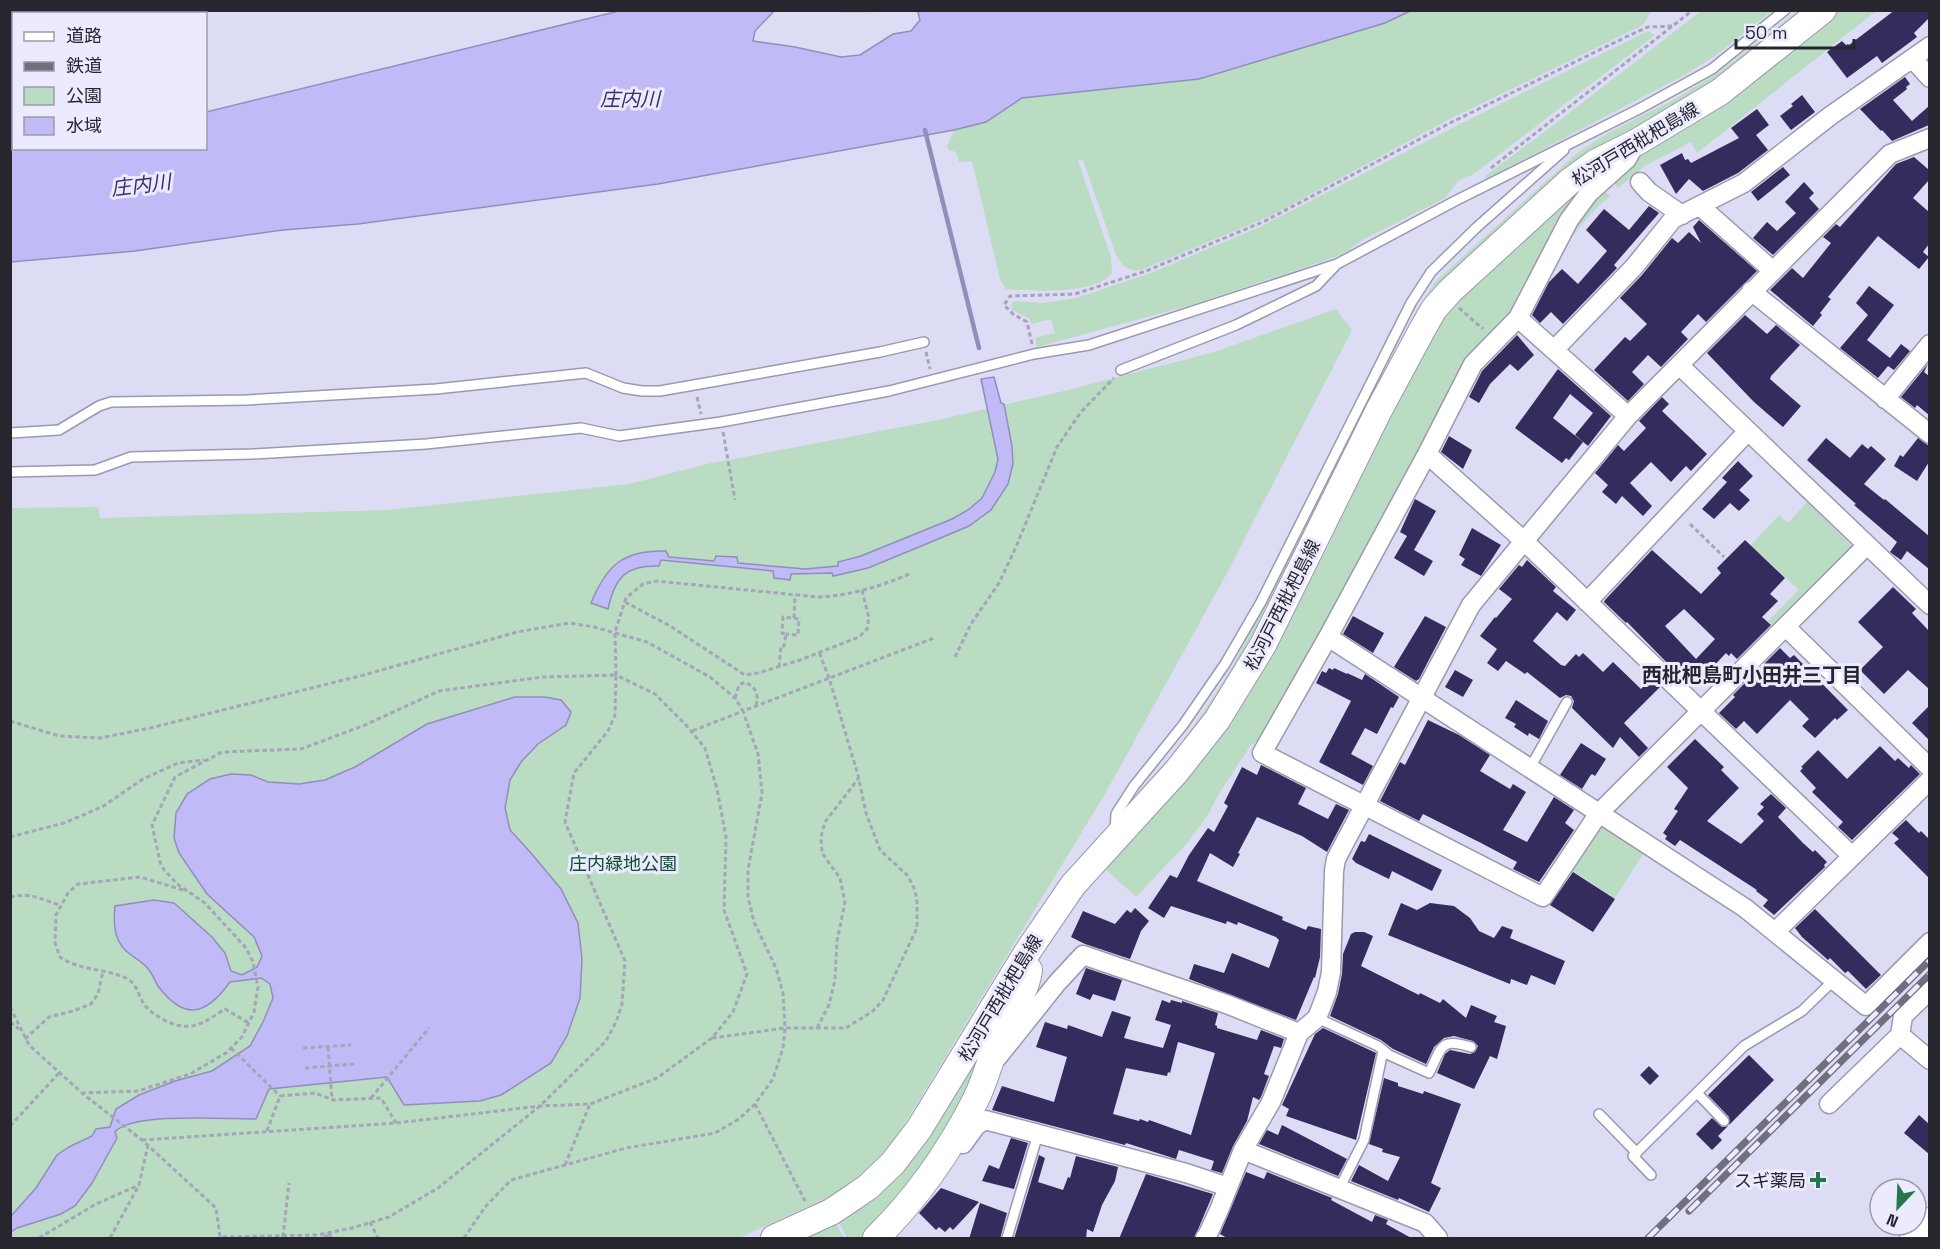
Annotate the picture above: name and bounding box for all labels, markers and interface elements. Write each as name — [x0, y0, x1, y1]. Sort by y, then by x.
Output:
legend — [12, 12, 207, 150]
scale bar — [1736, 12, 1854, 50]
text: 50 m — [1745, 21, 1787, 44]
text: 道路 — [66, 24, 102, 47]
text: 鉄道 — [66, 54, 102, 77]
text: 公園 — [66, 84, 102, 107]
water label: 庄内川 — [600, 86, 662, 112]
street label: 松河戸西枇杷島線 — [1567, 97, 1703, 191]
text: 水域 — [66, 114, 102, 137]
water label: 庄内川 — [110, 168, 174, 202]
street label: 松河戸西枇杷島線 — [1239, 536, 1325, 674]
district label: 西枇杷島町小田井三丁目 — [1642, 662, 1862, 688]
park label: 庄内緑地公園 — [569, 852, 677, 875]
street label: 松河戸西枇杷島線 — [953, 930, 1047, 1066]
place label: スギ薬局 — [1734, 1169, 1806, 1192]
marker: スギ薬局 — [1811, 1173, 1825, 1187]
north arrow — [1868, 1177, 1928, 1237]
text: N — [1883, 1209, 1901, 1232]

